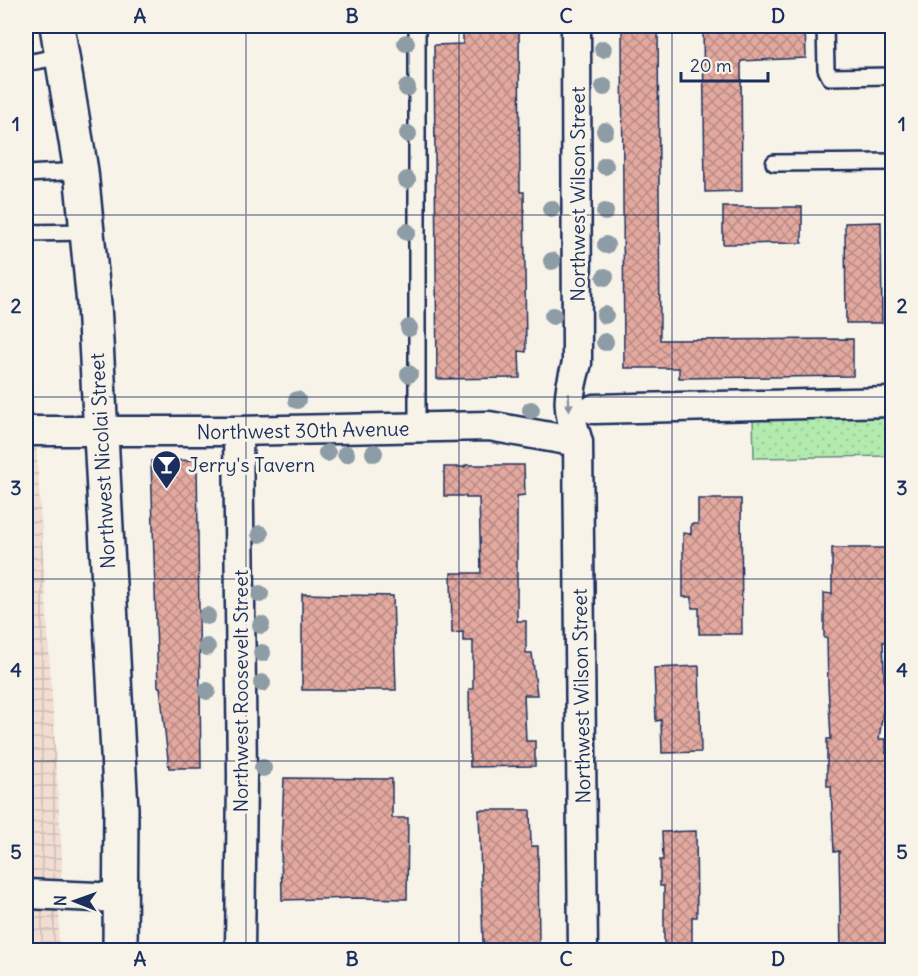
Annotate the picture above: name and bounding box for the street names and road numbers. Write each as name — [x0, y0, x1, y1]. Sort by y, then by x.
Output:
street label: Northwest Wilson Street — [565, 86, 590, 302]
street label: Northwest Nicolai Street — [84, 352, 120, 570]
street label: Northwest 30th Avenue — [196, 416, 410, 444]
street label: Northwest Roosevelt Street — [228, 569, 253, 813]
street label: Northwest Wilson Street — [567, 588, 595, 804]

